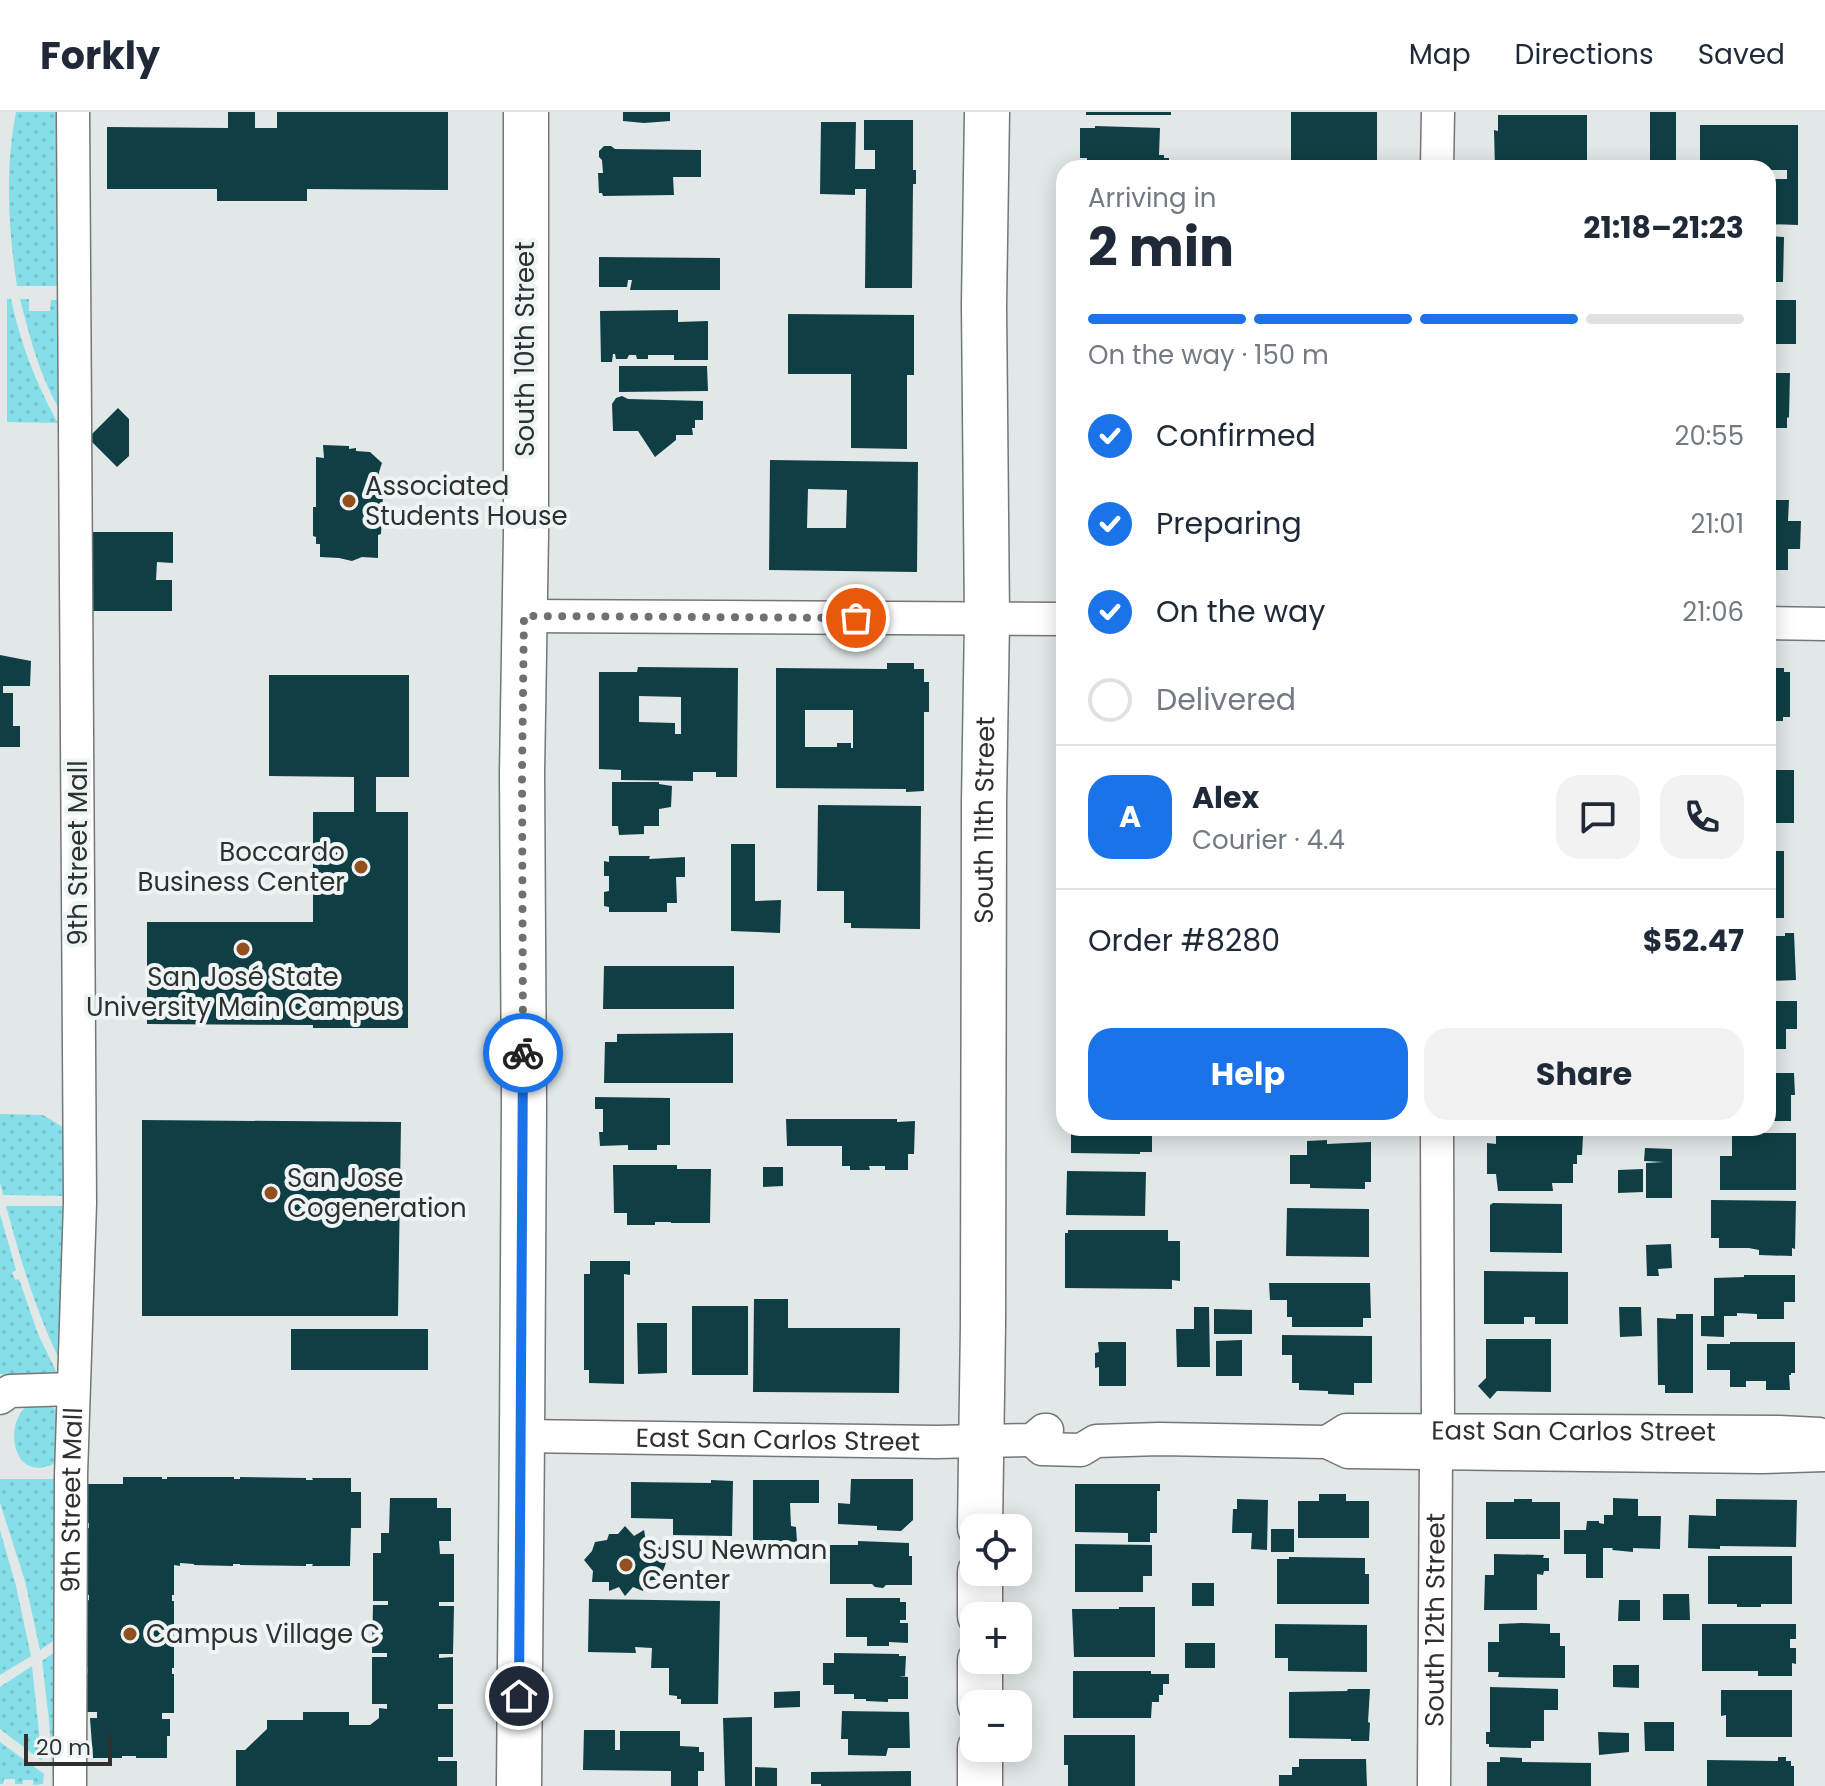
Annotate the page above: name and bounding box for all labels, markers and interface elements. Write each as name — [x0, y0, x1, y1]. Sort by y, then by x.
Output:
text: Forkly — [40, 29, 160, 82]
text: Map — [1409, 35, 1471, 74]
text: Directions — [1515, 35, 1654, 74]
text: Saved — [1698, 35, 1785, 74]
text: Arriving in — [1088, 180, 1217, 216]
text: 21:18–21:23 — [1583, 206, 1744, 249]
text: 2 min — [1088, 211, 1234, 284]
street label: South 10th Street — [507, 241, 543, 457]
text: On the way · 150 m — [1088, 337, 1329, 373]
icon: check — [1088, 414, 1132, 458]
text: Confirmed — [1156, 414, 1316, 457]
text: 20:55 — [1675, 418, 1744, 454]
place label: Associated Students House — [365, 468, 568, 534]
marker: Associated Students House — [340, 492, 358, 510]
icon: check — [1088, 502, 1132, 546]
text: Preparing — [1156, 502, 1302, 545]
text: 21:01 — [1691, 506, 1744, 542]
pin — [822, 584, 890, 652]
icon: check — [1088, 590, 1132, 634]
text: On the way — [1156, 590, 1325, 633]
text: 21:06 — [1682, 594, 1744, 630]
icon: bag — [834, 596, 878, 640]
text: Delivered — [1156, 678, 1296, 721]
street label: South 11th Street — [966, 716, 1003, 924]
street label: 9th Street Mall — [60, 760, 96, 946]
button: chat — [1556, 775, 1640, 859]
button: phone — [1660, 775, 1744, 859]
text: Alex — [1192, 776, 1259, 819]
text: A — [1119, 795, 1141, 838]
text: Courier · 4.4 — [1192, 822, 1345, 858]
place label: Boccardo Business Center — [137, 834, 345, 900]
marker: Boccardo Business Center — [352, 858, 370, 876]
text: Order #8280 — [1088, 919, 1280, 962]
text: $52.47 — [1643, 919, 1744, 962]
marker: San José State University Main Campus — [234, 940, 252, 958]
place label: San José State University Main Campus — [86, 959, 400, 1025]
courier — [483, 1013, 563, 1093]
button: Help — [1088, 1028, 1408, 1120]
button: Share — [1424, 1028, 1744, 1120]
icon: bike — [501, 1031, 545, 1075]
place label: San Jose Cogeneration — [287, 1160, 467, 1226]
marker: San Jose Cogeneration — [262, 1184, 280, 1202]
street label: 9th Street Mall — [53, 1407, 91, 1593]
street label: East San Carlos Street — [1431, 1412, 1716, 1450]
street label: East San Carlos Street — [636, 1420, 920, 1460]
street label: South 12th Street — [1416, 1513, 1454, 1727]
map controls — [960, 1514, 1032, 1762]
button: locate — [960, 1514, 1032, 1586]
place label: SJSU Newman Center — [642, 1532, 828, 1598]
marker: SJSU Newman Center — [617, 1556, 635, 1574]
button: + — [960, 1602, 1032, 1674]
place label: Campus Village C — [146, 1616, 380, 1652]
marker: Campus Village C — [121, 1625, 139, 1643]
pin — [485, 1662, 553, 1730]
icon: home — [497, 1674, 541, 1718]
button: − — [960, 1690, 1032, 1762]
scale bar — [24, 1730, 112, 1766]
text: 20 m — [36, 1732, 91, 1763]

